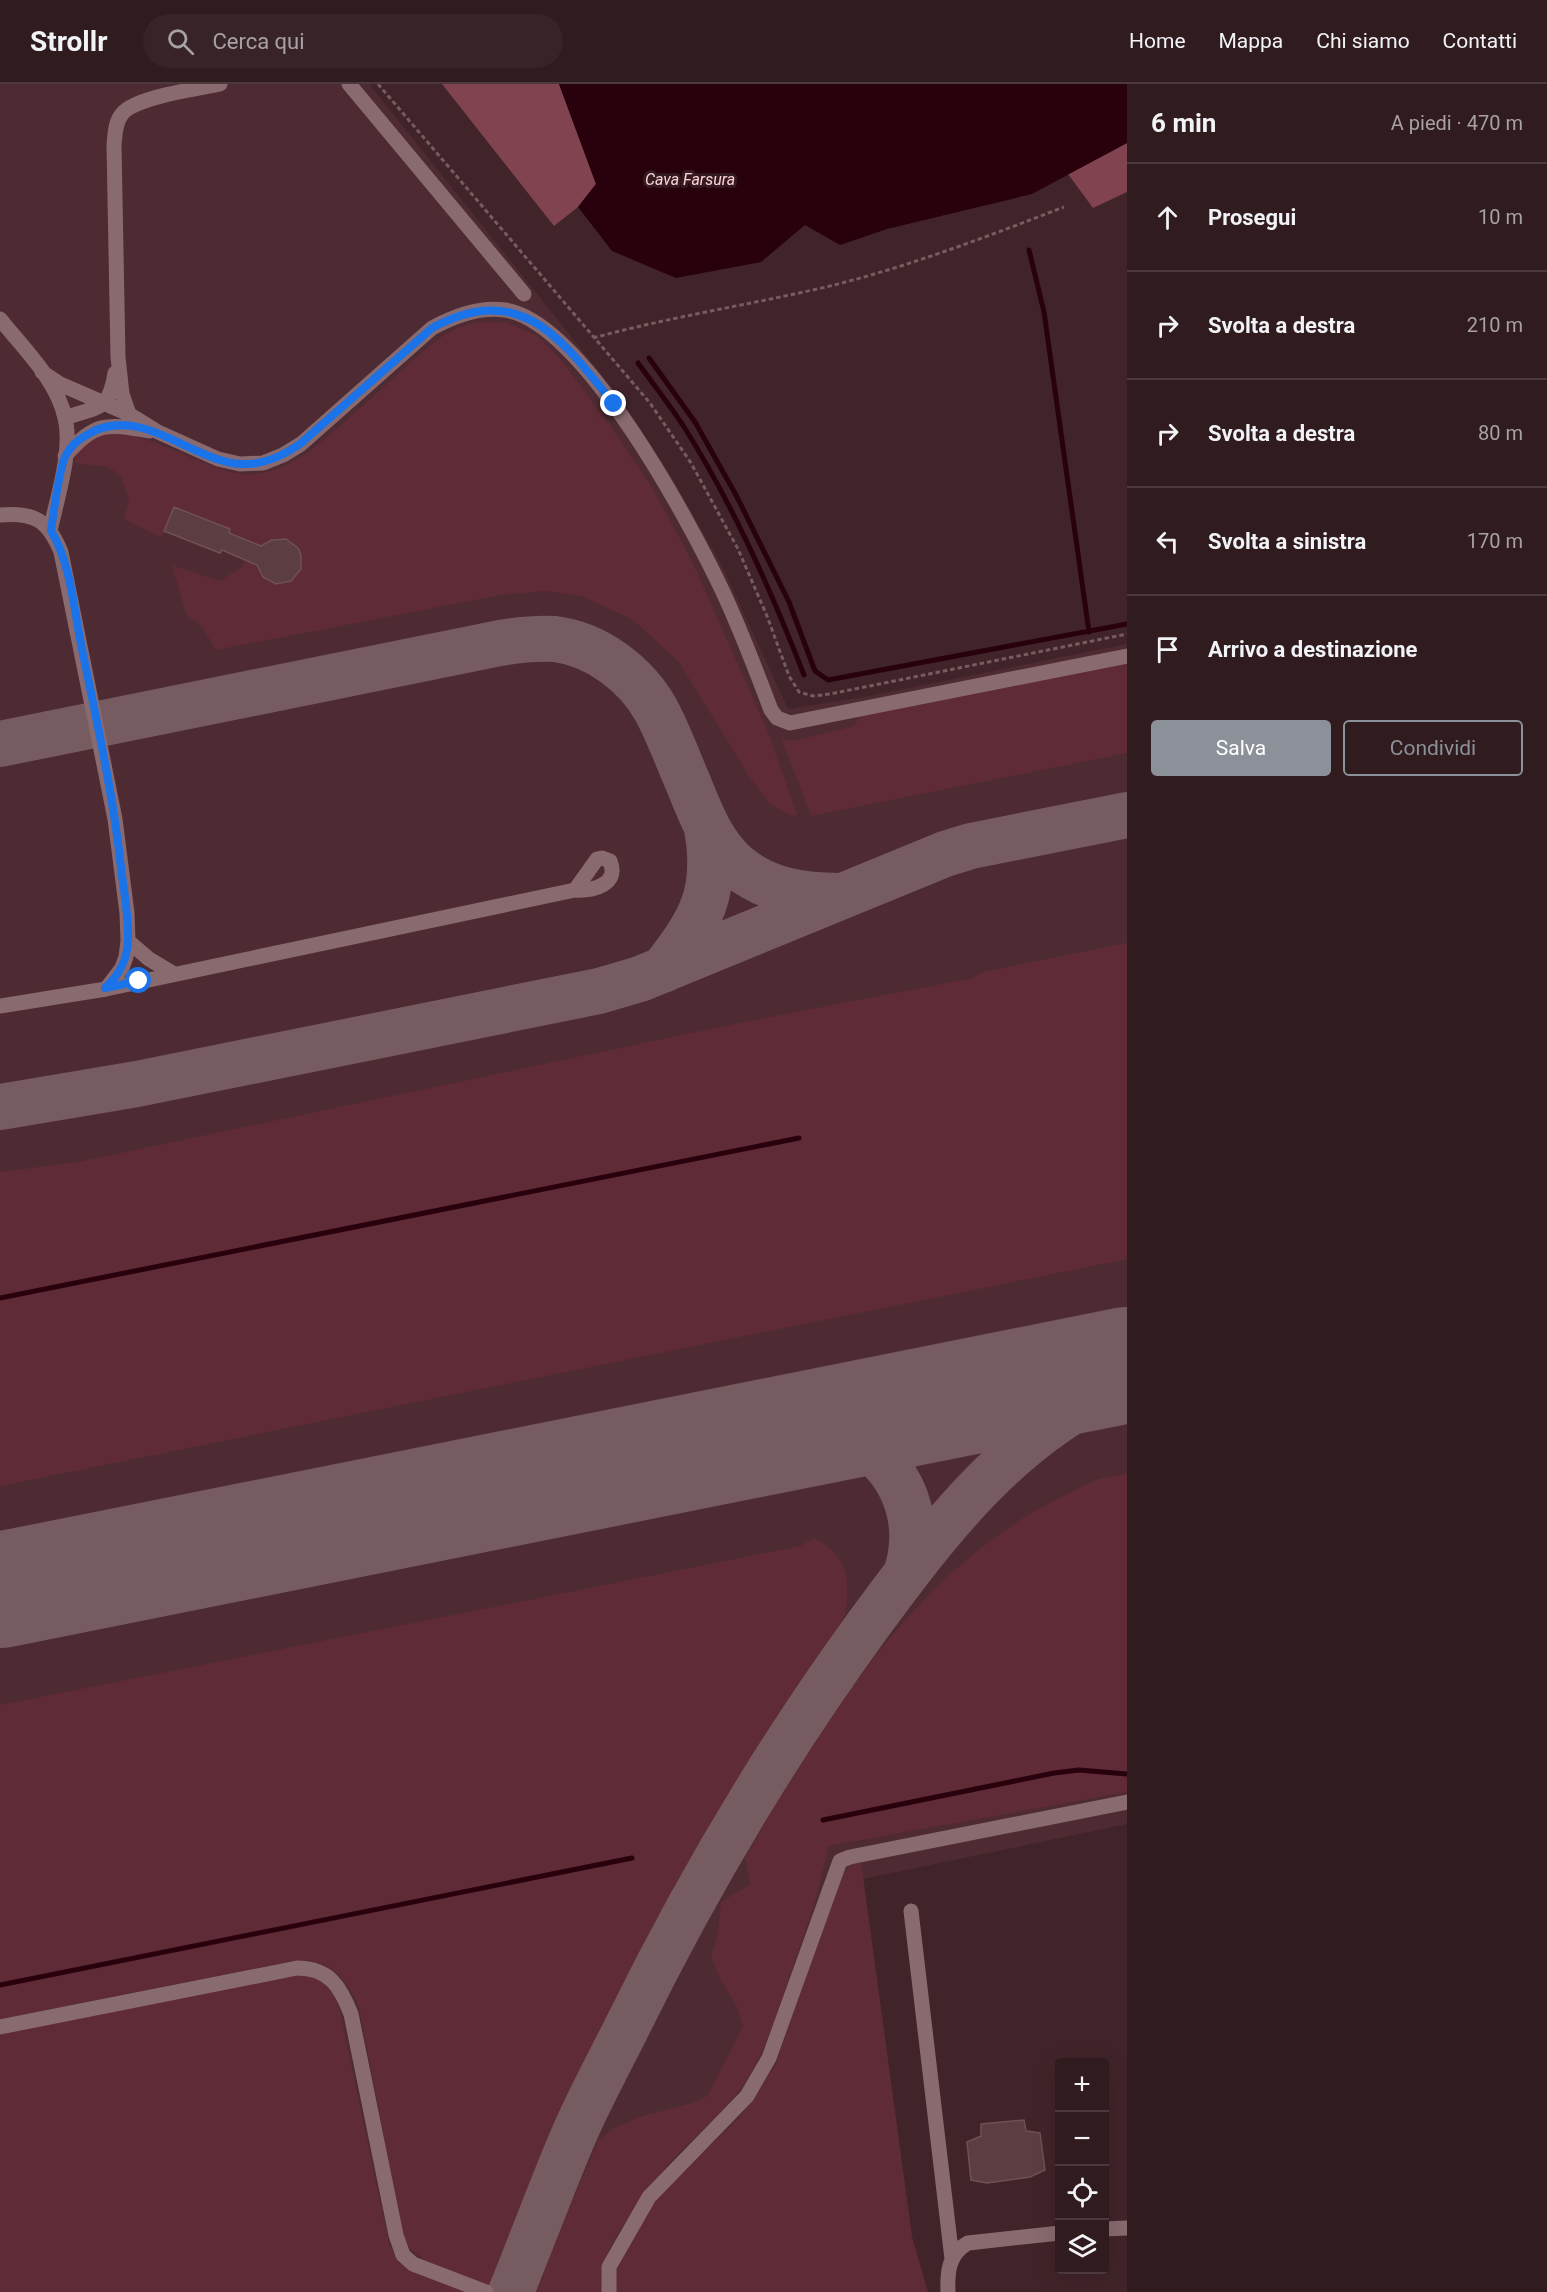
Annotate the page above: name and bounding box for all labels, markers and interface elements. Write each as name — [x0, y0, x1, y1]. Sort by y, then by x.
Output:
search box — [143, 14, 563, 68]
text: Strollr — [30, 25, 107, 58]
icon: search — [164, 25, 197, 58]
text: Cerca qui — [212, 29, 305, 54]
text: Home — [1129, 29, 1186, 53]
text: Mappa — [1219, 29, 1283, 53]
text: Chi siamo — [1316, 29, 1410, 53]
text: Contatti — [1443, 29, 1517, 53]
text: 6 min — [1151, 108, 1216, 138]
text: A piedi · 470 m — [1391, 111, 1523, 135]
water label: Cava Farsura — [645, 170, 735, 189]
icon: ahead — [1151, 201, 1184, 234]
text: Prosegui — [1208, 205, 1296, 230]
text: 10 m — [1478, 205, 1523, 229]
icon: right — [1151, 309, 1184, 342]
text: Svolta a destra — [1208, 313, 1355, 338]
text: 210 m — [1467, 313, 1523, 337]
route end — [600, 390, 626, 416]
icon: right — [1151, 417, 1184, 450]
text: Svolta a destra — [1208, 421, 1355, 446]
text: 80 m — [1478, 421, 1523, 445]
icon: left — [1151, 525, 1184, 558]
text: Svolta a sinistra — [1208, 529, 1366, 554]
text: 170 m — [1467, 529, 1523, 553]
icon: arrive — [1151, 633, 1184, 666]
text: Arrivo a destinazione — [1208, 637, 1417, 662]
button: Salva — [1151, 720, 1331, 776]
button: Condividi — [1343, 720, 1523, 776]
route start — [125, 967, 151, 993]
map controls — [1055, 2058, 1109, 2274]
button: + — [1055, 2058, 1109, 2112]
button: − — [1055, 2112, 1109, 2166]
button: locate — [1055, 2166, 1109, 2220]
button: layers — [1055, 2220, 1109, 2274]

